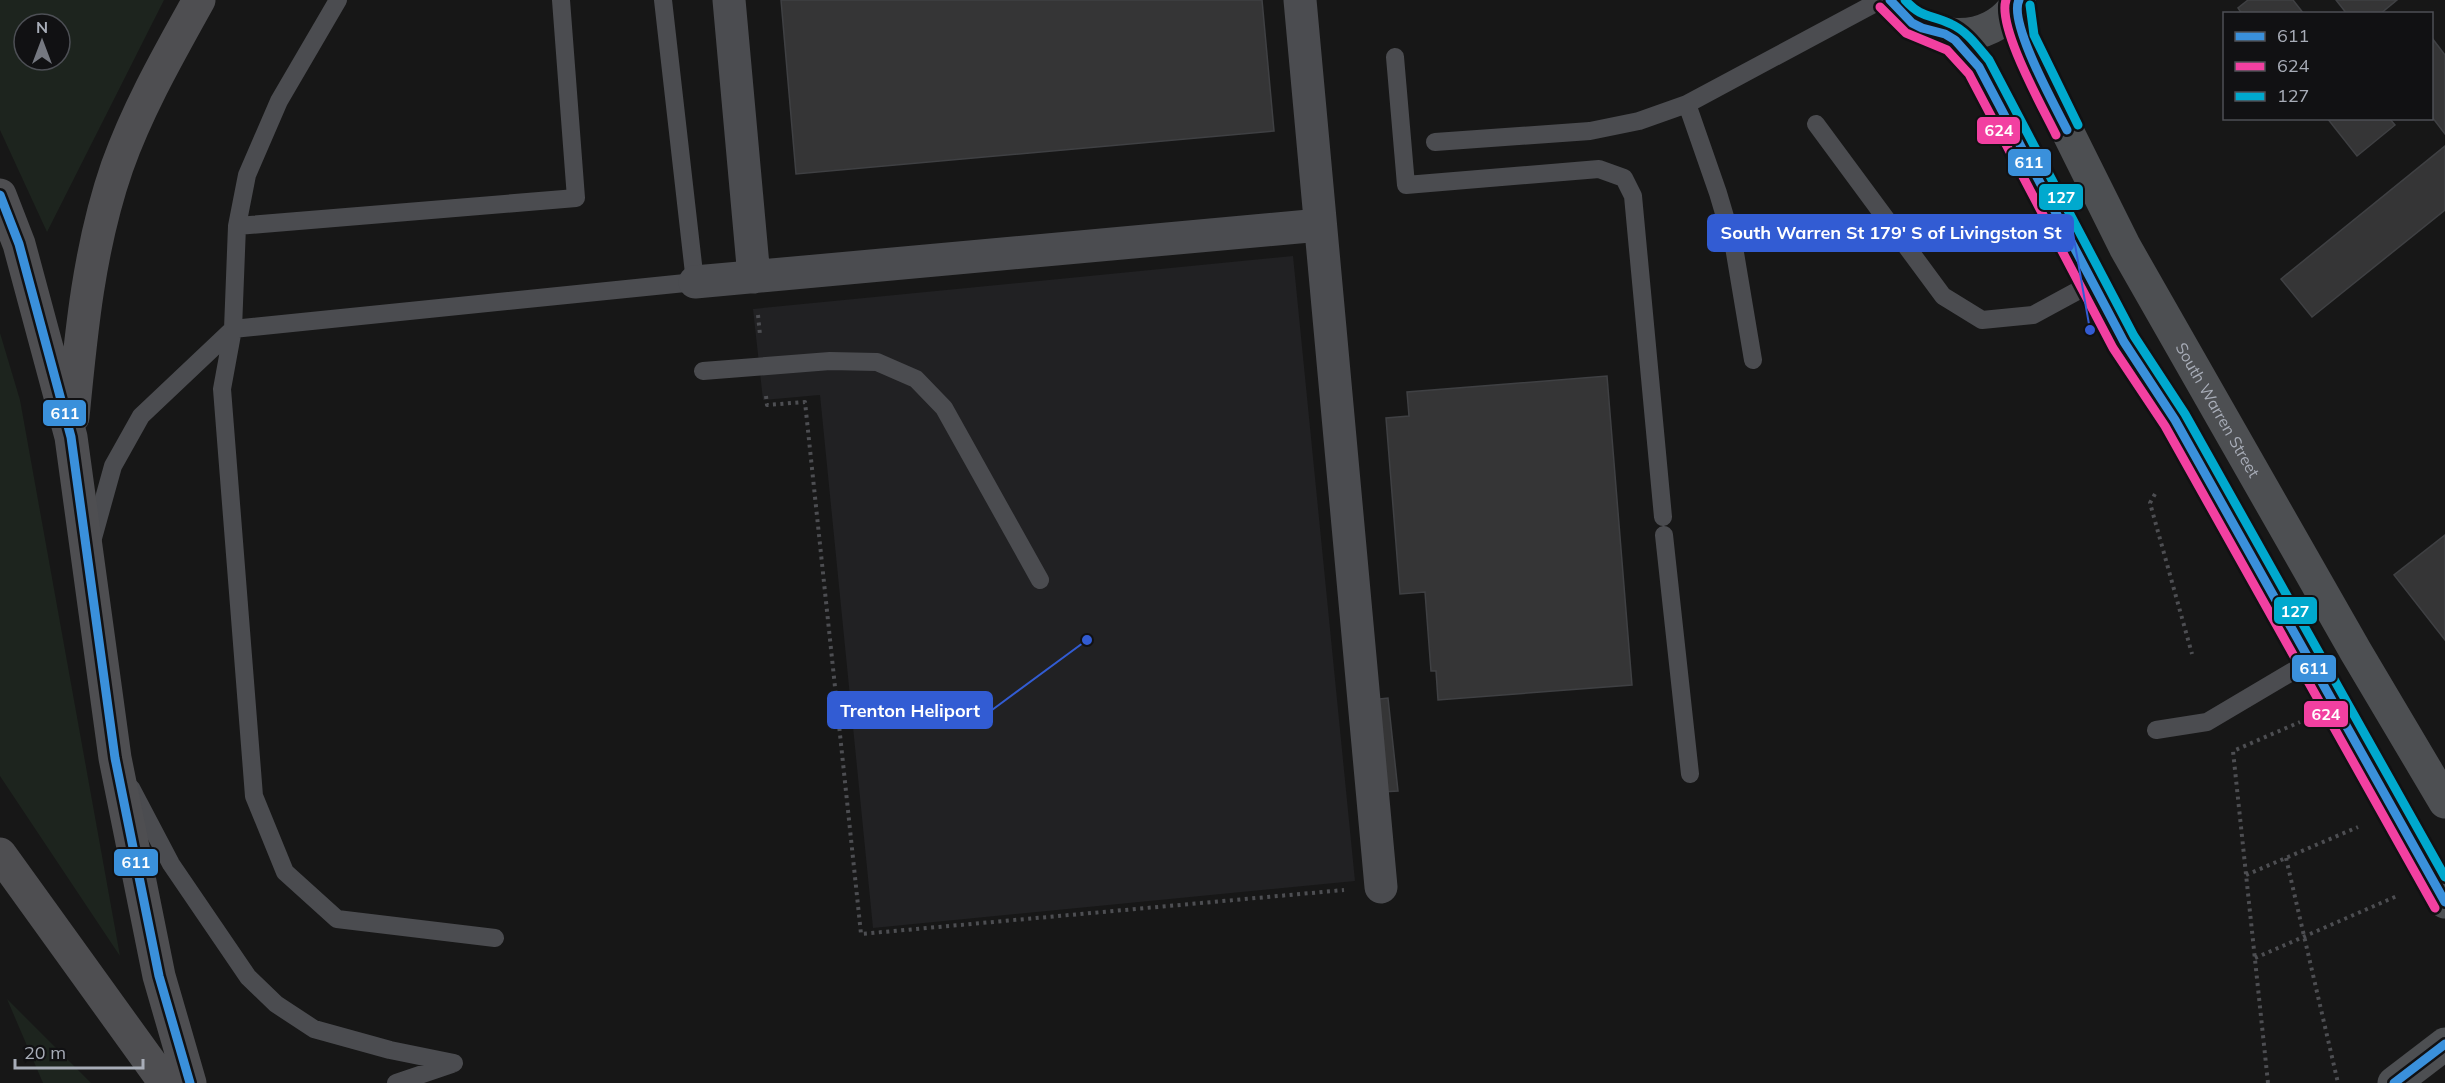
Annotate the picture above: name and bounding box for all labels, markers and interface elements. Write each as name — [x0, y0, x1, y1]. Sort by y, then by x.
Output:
north arrow — [12, 12, 72, 72]
legend — [2223, 12, 2433, 120]
text: N — [36, 17, 48, 37]
text: 611 — [2277, 24, 2309, 47]
text: 624 — [2277, 54, 2310, 77]
text: 127 — [2277, 84, 2309, 107]
line badge: 624 — [1976, 116, 2021, 145]
text: 624 — [1985, 120, 2014, 140]
line badge: 611 — [2007, 148, 2052, 177]
text: 611 — [2015, 152, 2043, 172]
line badge: 127 — [2038, 183, 2084, 211]
text: 127 — [2047, 187, 2075, 207]
callout: South Warren St 179' S of Livingston St — [1708, 215, 2073, 251]
text: South Warren St 179' S of Livingston St — [1721, 221, 2062, 244]
street label: South Warren Street — [2172, 339, 2264, 481]
line badge: 611 — [42, 399, 87, 427]
text: 611 — [51, 403, 79, 423]
line badge: 127 — [2273, 596, 2318, 625]
text: 127 — [2281, 601, 2309, 621]
line badge: 611 — [2291, 654, 2337, 683]
text: 611 — [2300, 658, 2328, 678]
callout: Trenton Heliport — [828, 692, 992, 728]
text: Trenton Heliport — [840, 699, 980, 722]
line badge: 624 — [2303, 700, 2349, 728]
text: 624 — [2312, 704, 2341, 724]
line badge: 611 — [113, 848, 159, 877]
text: 611 — [122, 852, 150, 872]
scale bar — [15, 1032, 142, 1070]
text: 20 m — [24, 1041, 66, 1064]

